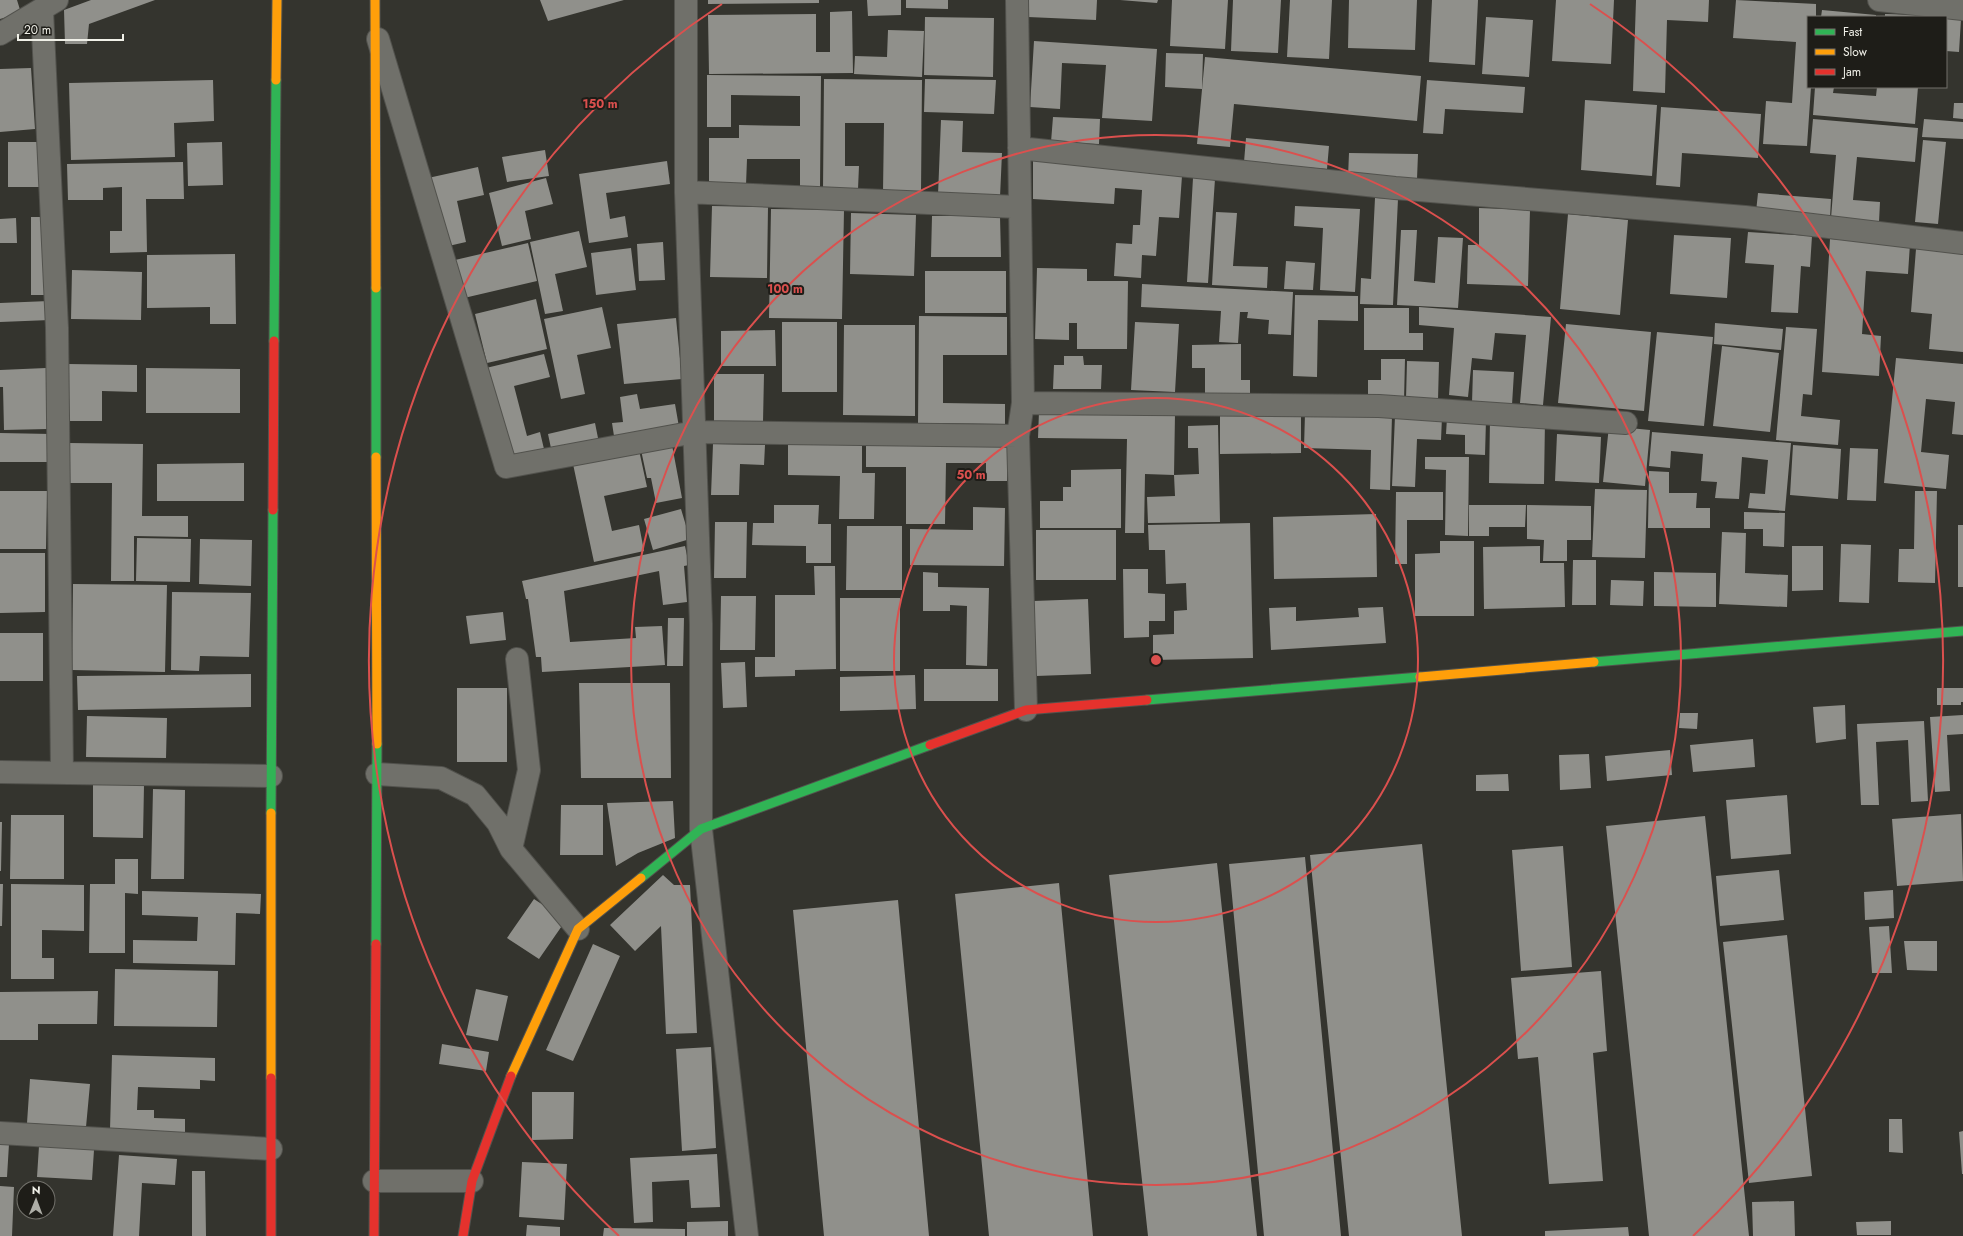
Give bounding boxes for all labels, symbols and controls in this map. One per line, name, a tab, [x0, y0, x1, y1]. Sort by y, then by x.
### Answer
scale bar	[18, 16, 123, 42]
legend	[1807, 16, 1947, 88]
text: 20 m	[24, 21, 51, 39]
text: Fast	[1843, 23, 1862, 41]
text: Slow	[1843, 43, 1868, 61]
text: Jam	[1841, 63, 1861, 81]
text: 150 m	[582, 95, 618, 113]
text: 100 m	[767, 280, 803, 298]
text: 50 m	[956, 466, 986, 484]
centre of rings	[1149, 653, 1163, 667]
north arrow	[16, 1180, 56, 1220]
text: N	[32, 1182, 41, 1198]

